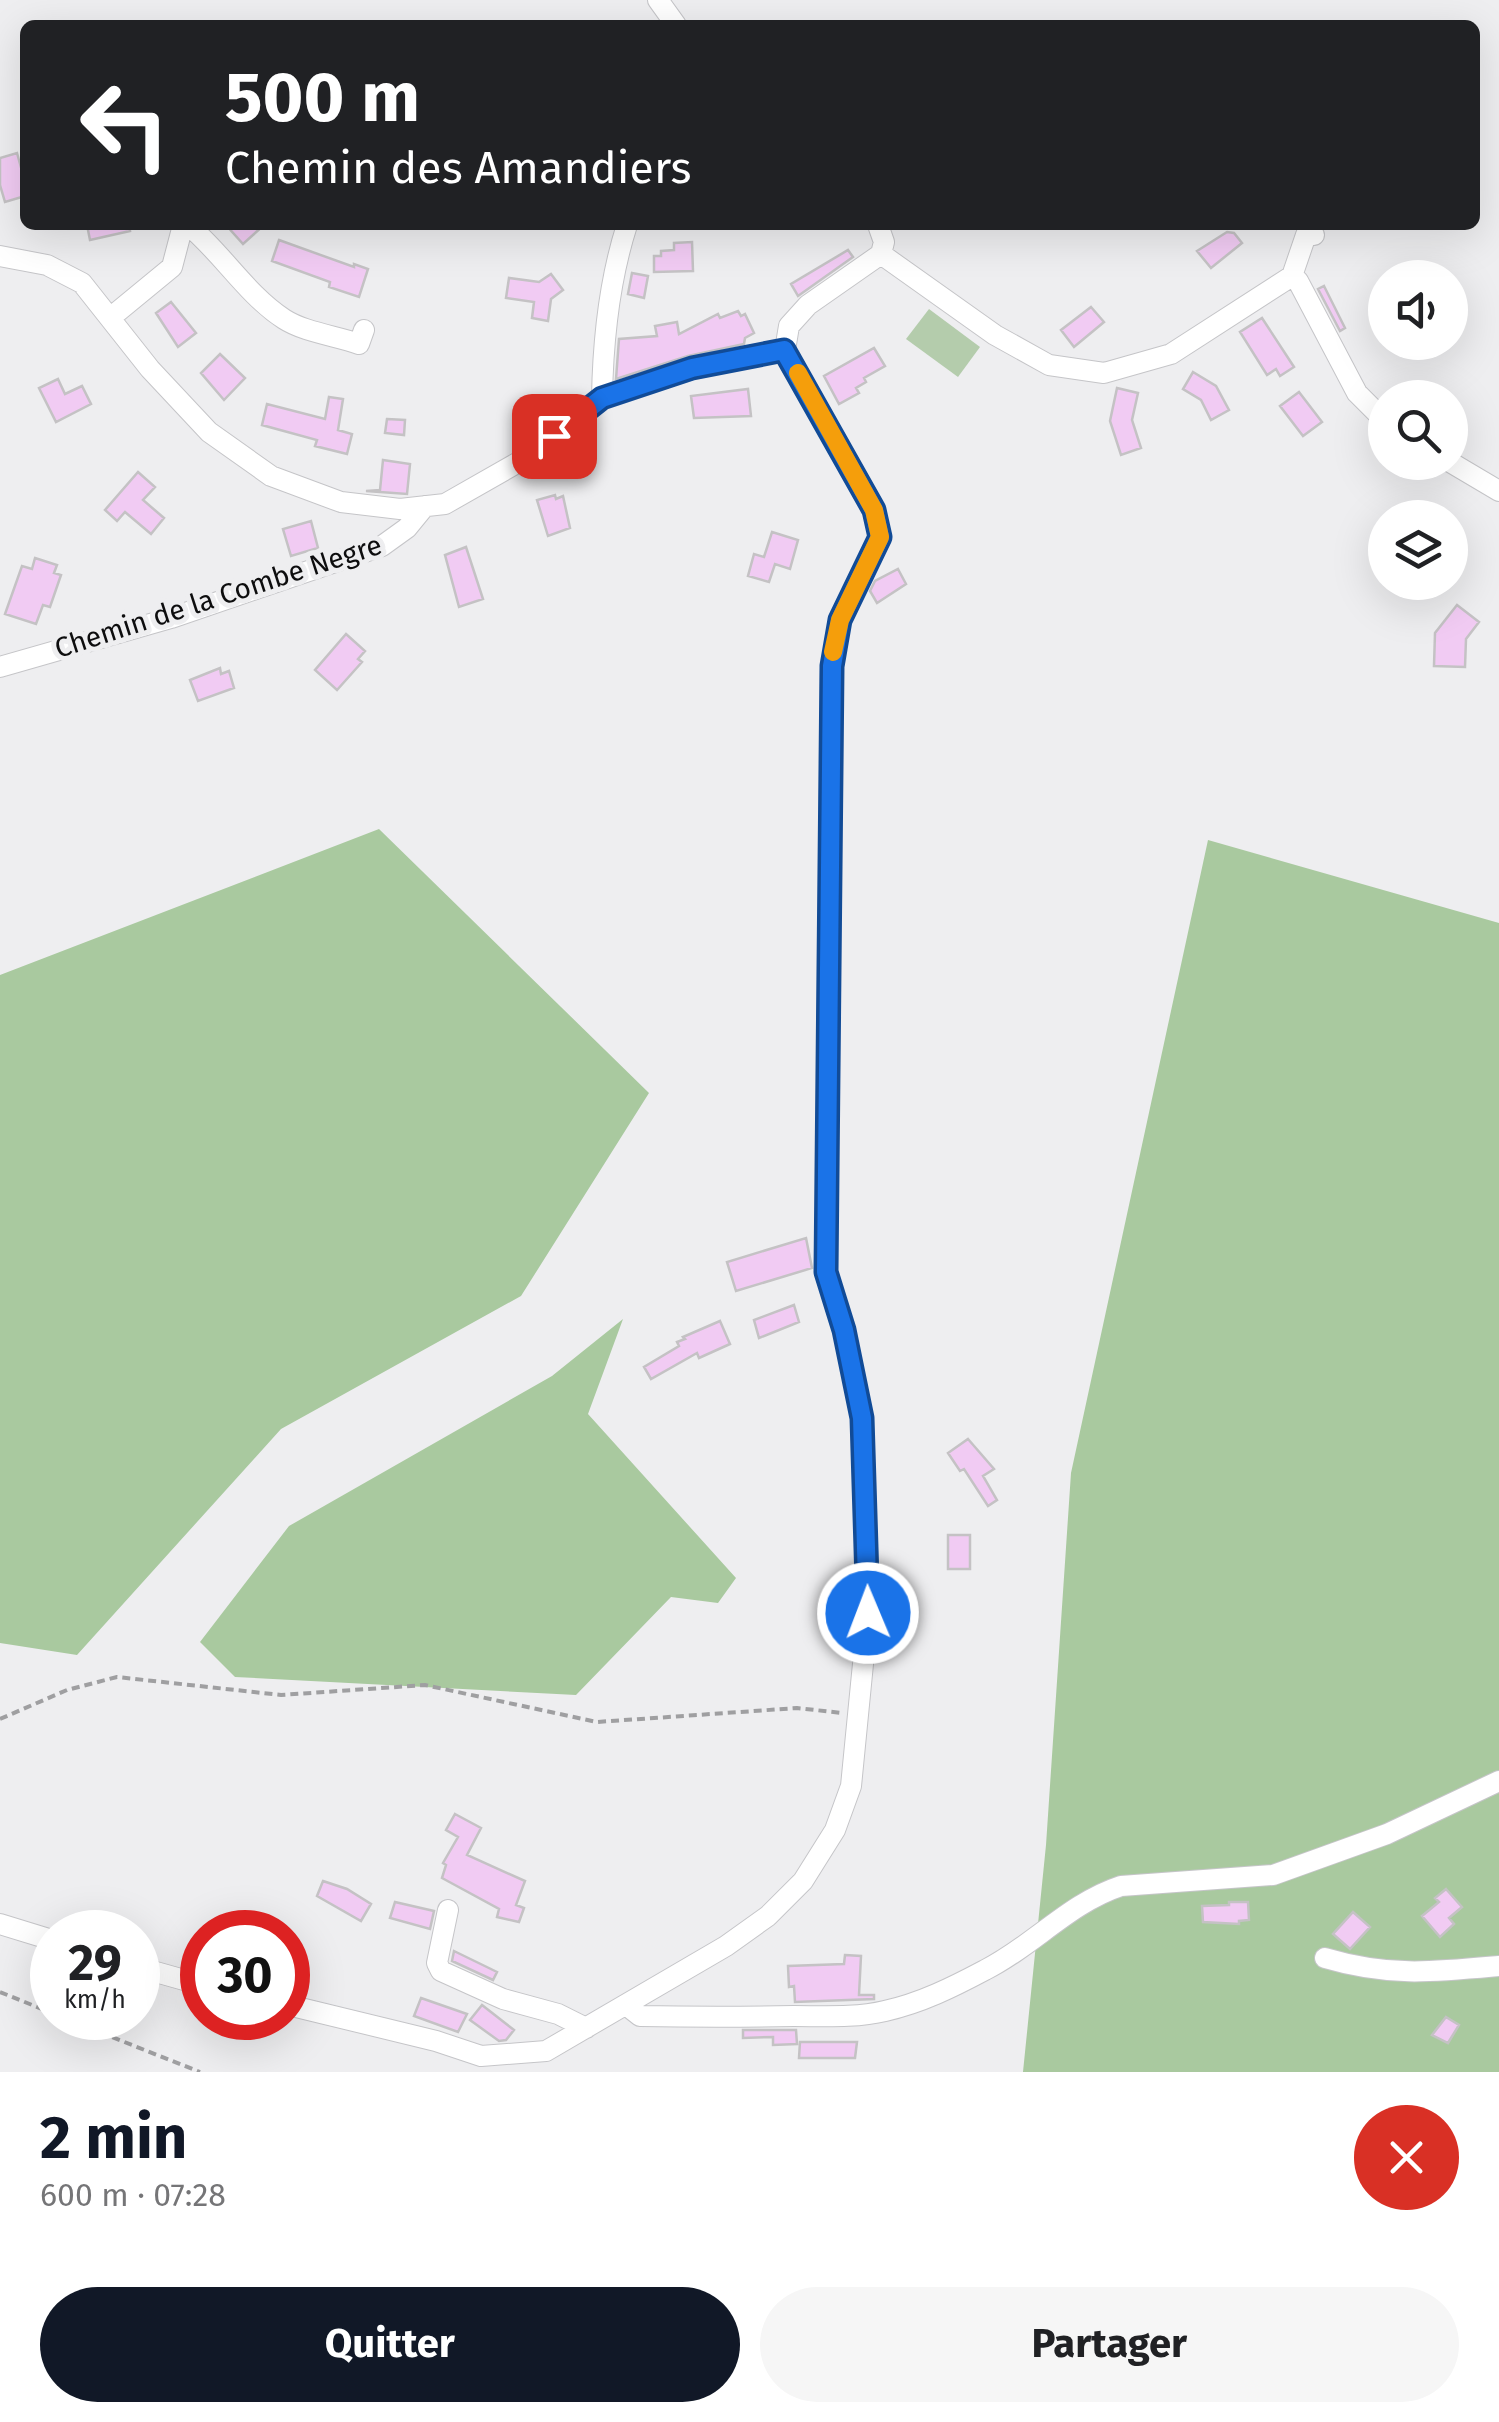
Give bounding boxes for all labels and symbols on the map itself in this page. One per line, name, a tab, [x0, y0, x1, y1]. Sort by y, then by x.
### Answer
pin	[512, 394, 597, 479]
street label: Chemin de la Combe Negre	[50, 528, 386, 665]
position arrow	[816, 1561, 920, 1665]
speed limit sign: 30	[180, 1910, 310, 2040]

